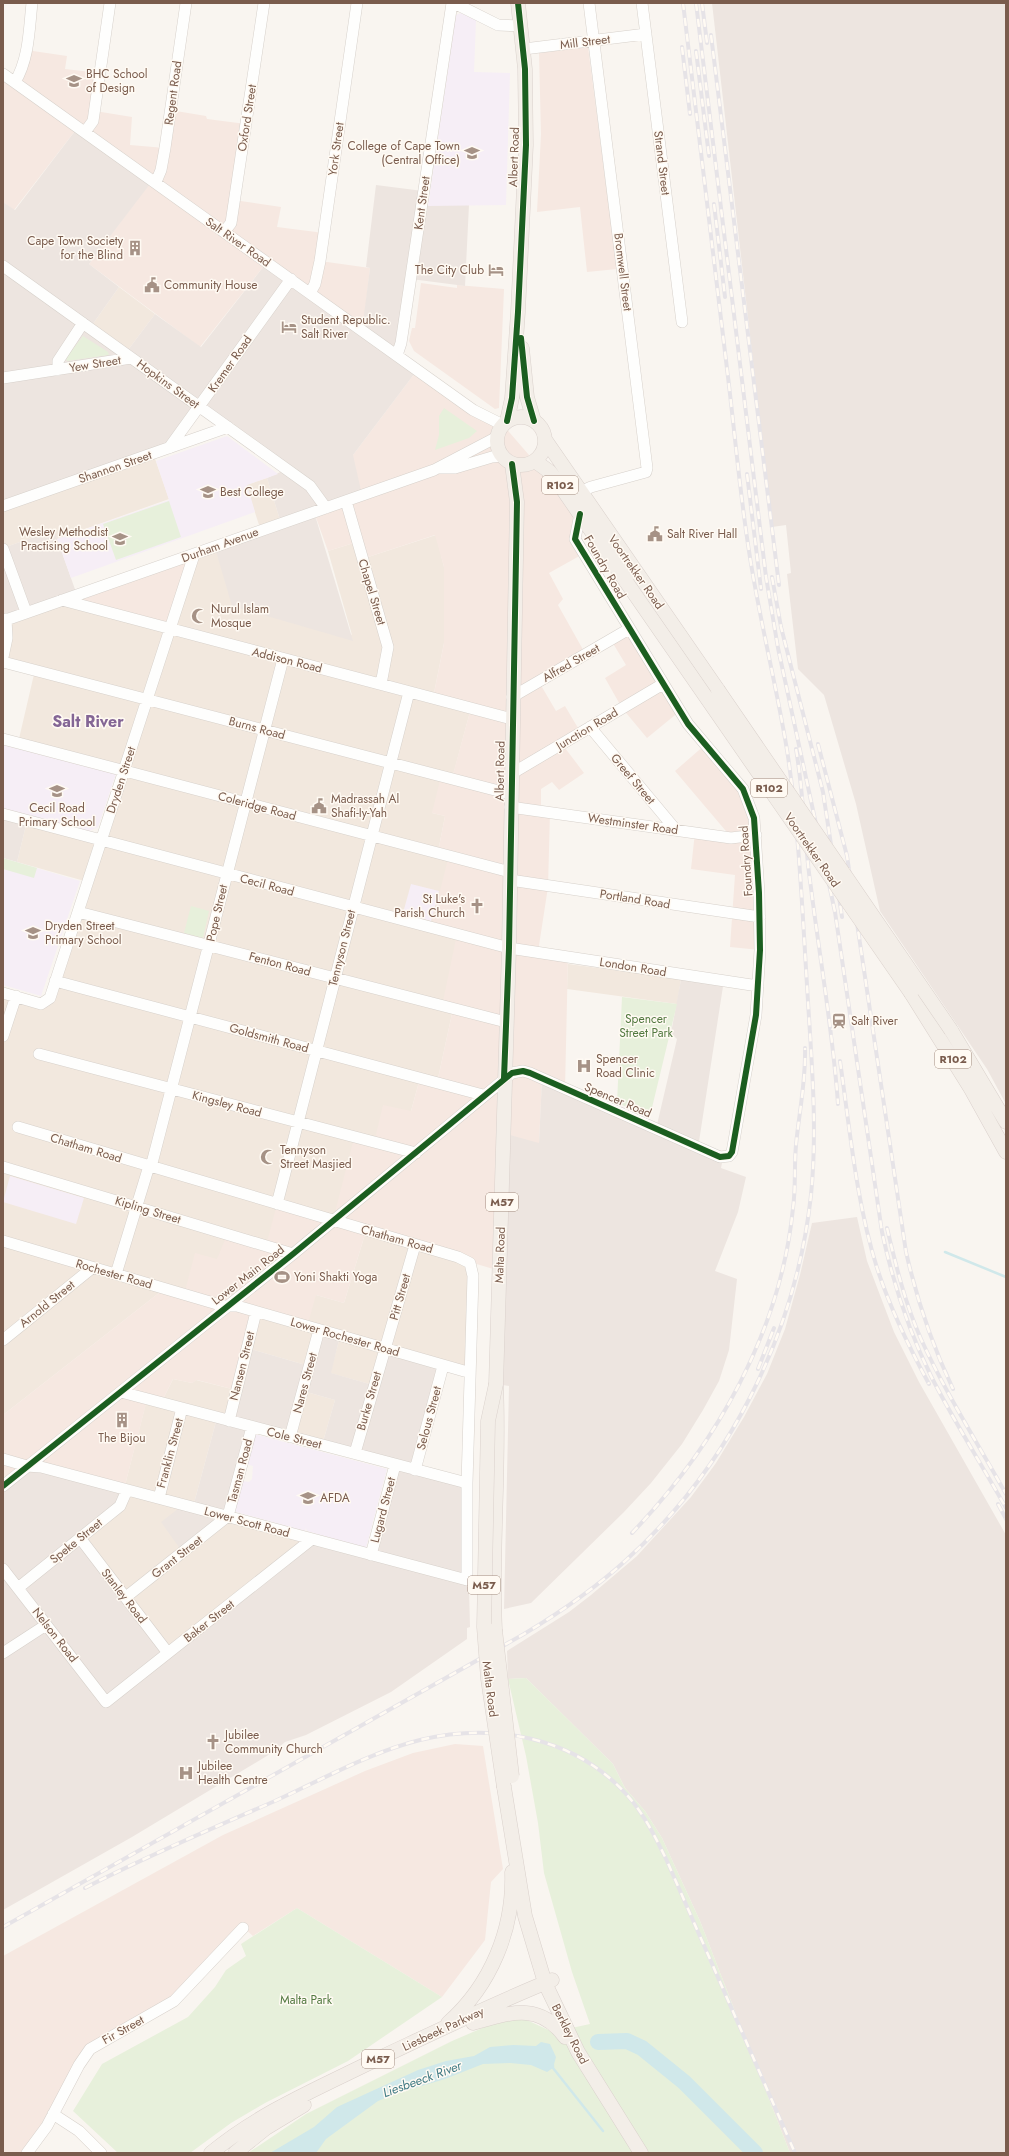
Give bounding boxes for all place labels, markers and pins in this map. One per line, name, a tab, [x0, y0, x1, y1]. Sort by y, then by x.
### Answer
place label: BHC School of Design	[86, 65, 148, 97]
school or university icon: BHC School of Design	[65, 72, 83, 90]
place label: College of Cape Town (Central Office)	[347, 137, 460, 169]
school or university icon: College of Cape Town (Central Office)	[463, 144, 481, 162]
place label: Cape Town Society for the Blind	[27, 232, 124, 264]
building icon: Cape Town Society for the Blind	[126, 239, 144, 257]
place label: The City Club	[415, 261, 484, 279]
hotel icon: The City Club	[487, 261, 505, 279]
public building icon: Community House	[143, 276, 161, 294]
place label: Community House	[164, 276, 257, 294]
place label: Student Republic. Salt River	[301, 311, 391, 343]
hotel icon: Student Republic. Salt River	[280, 318, 298, 336]
school or university icon: Best College	[199, 483, 217, 501]
place label: Best College	[220, 483, 284, 501]
place label: Wesley Methodist Practising School	[19, 523, 108, 555]
public building icon: Salt River Hall	[646, 525, 664, 543]
place label: Salt River Hall	[667, 525, 737, 543]
school or university icon: Wesley Methodist Practising School	[111, 530, 129, 548]
place label: Nurul Islam Mosque	[211, 600, 269, 632]
mosque icon: Nurul Islam Mosque	[190, 607, 208, 625]
school or university icon: Cecil Road Primary School	[48, 782, 66, 800]
place label: Madrassah Al Shafi-Iy-Yah	[331, 790, 399, 822]
public building icon: Madrassah Al Shafi-Iy-Yah	[310, 797, 328, 815]
place label: Cecil Road Primary School	[19, 799, 95, 831]
place label: St Luke's Parish Church	[394, 890, 465, 922]
church icon: St Luke's Parish Church	[468, 897, 486, 915]
place label: Dryden Street Primary School	[45, 917, 122, 949]
school or university icon: Dryden Street Primary School	[24, 924, 42, 942]
station icon: Salt River	[830, 1012, 848, 1030]
place label: Salt River	[851, 1012, 899, 1030]
place label: Spencer Road Clinic	[596, 1050, 655, 1082]
hospital icon: Spencer Road Clinic	[575, 1057, 593, 1075]
place label: Tennyson Street Masjied	[280, 1141, 352, 1173]
mosque icon: Tennyson Street Masjied	[259, 1148, 277, 1166]
sports icon: Yoni Shakti Yoga	[273, 1268, 291, 1286]
place label: Yoni Shakti Yoga	[294, 1268, 378, 1286]
building icon: The Bijou	[113, 1411, 131, 1429]
place label: The Bijou	[98, 1429, 146, 1447]
school or university icon: AFDA	[299, 1489, 317, 1507]
place label: AFDA	[320, 1489, 350, 1507]
place label: Jubilee Community Church	[223, 1726, 323, 1758]
church icon: Jubilee Community Church	[204, 1733, 222, 1751]
place label: Jubilee Health Centre	[196, 1757, 268, 1789]
hospital icon: Jubilee Health Centre	[177, 1764, 195, 1782]

